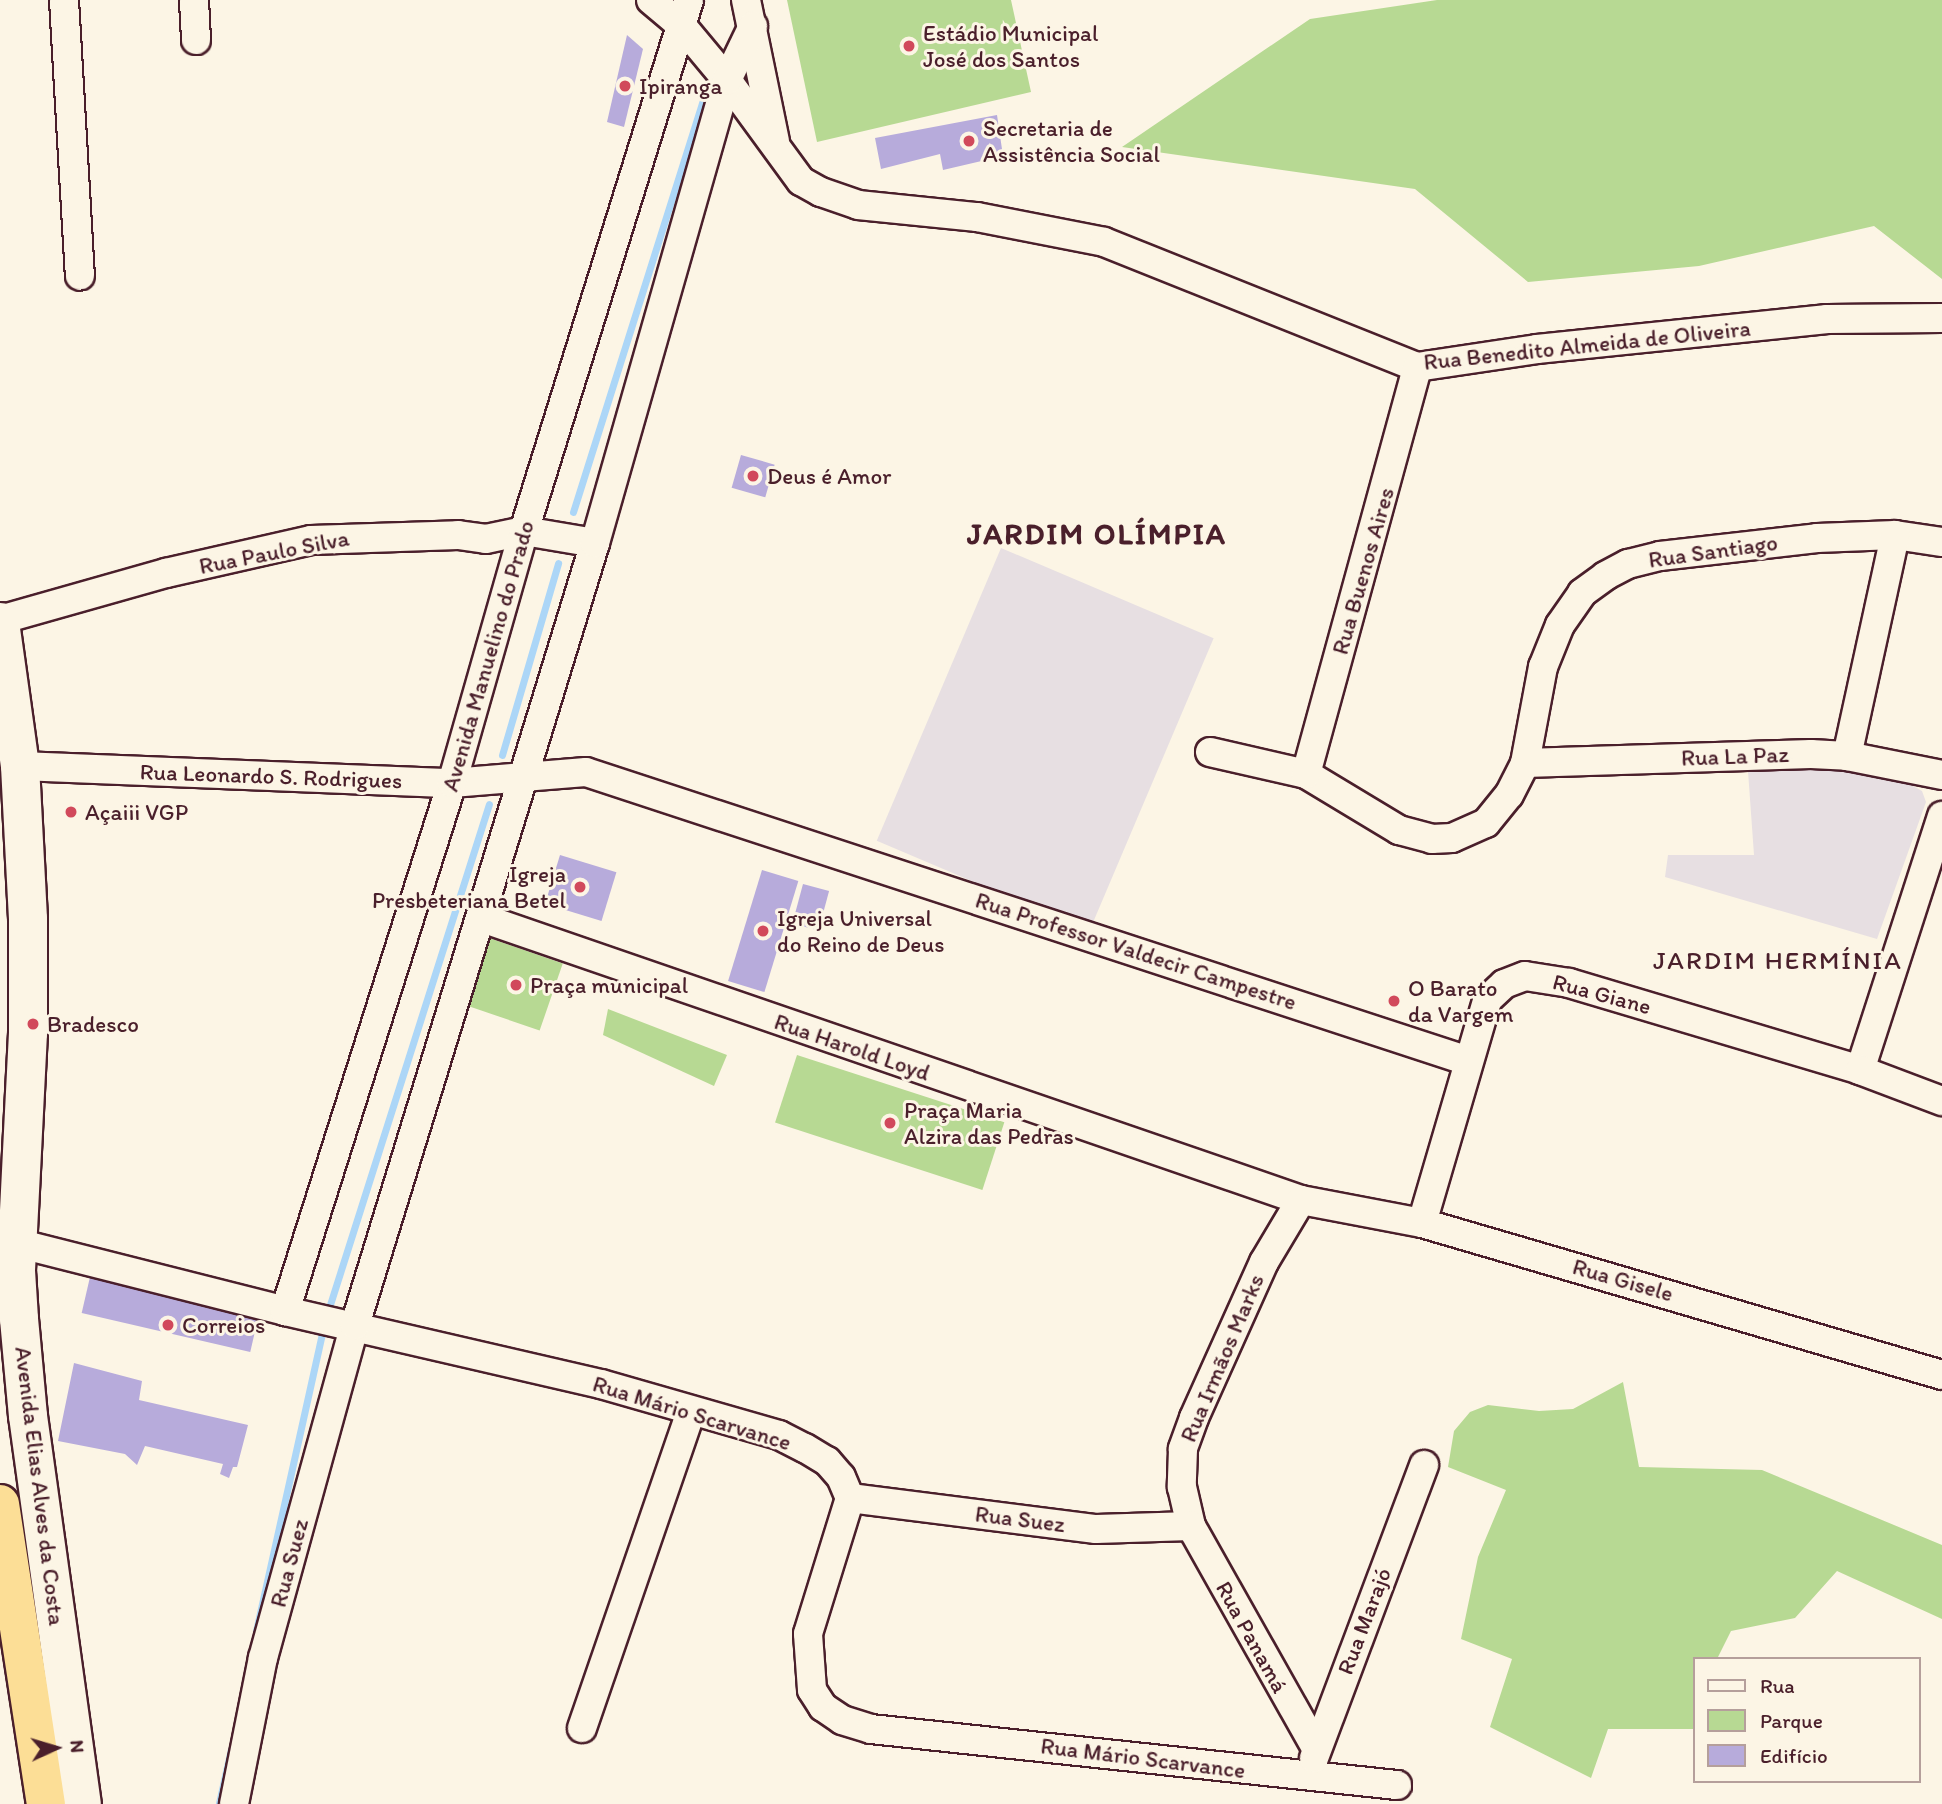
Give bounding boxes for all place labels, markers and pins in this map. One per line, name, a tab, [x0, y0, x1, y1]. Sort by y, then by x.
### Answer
place label: Estádio Municipal José dos Santos	[923, 19, 1098, 73]
marker: Estádio Municipal José dos Santos	[901, 38, 917, 54]
place label: Ipiranga	[639, 72, 722, 100]
marker: Ipiranga	[617, 78, 633, 94]
place label: Secretaria de Assistência Social	[983, 114, 1160, 168]
marker: Secretaria de Assistência Social	[961, 133, 977, 149]
place label: Deus é Amor	[767, 462, 892, 490]
marker: Deus é Amor	[745, 468, 761, 484]
place label: Açaiii VGP	[85, 798, 188, 826]
marker: Açaiii VGP	[63, 804, 79, 820]
place label: Igreja Presbeteriana Betel	[372, 860, 566, 914]
marker: Igreja Presbeteriana Betel	[572, 879, 588, 895]
place label: Igreja Universal do Reino de Deus	[777, 904, 945, 958]
marker: Igreja Universal do Reino de Deus	[755, 923, 771, 939]
place label: Praça municipal	[530, 971, 689, 999]
place label: O Barato da Vargem	[1408, 974, 1514, 1028]
marker: Praça municipal	[508, 977, 524, 993]
marker: O Barato da Vargem	[1386, 993, 1402, 1009]
place label: Bradesco	[47, 1010, 139, 1038]
marker: Bradesco	[25, 1016, 41, 1032]
place label: Praça Maria Alzira das Pedras	[904, 1096, 1074, 1150]
marker: Praça Maria Alzira das Pedras	[882, 1115, 898, 1131]
place label: Correios	[182, 1311, 265, 1339]
marker: Correios	[160, 1317, 176, 1333]

